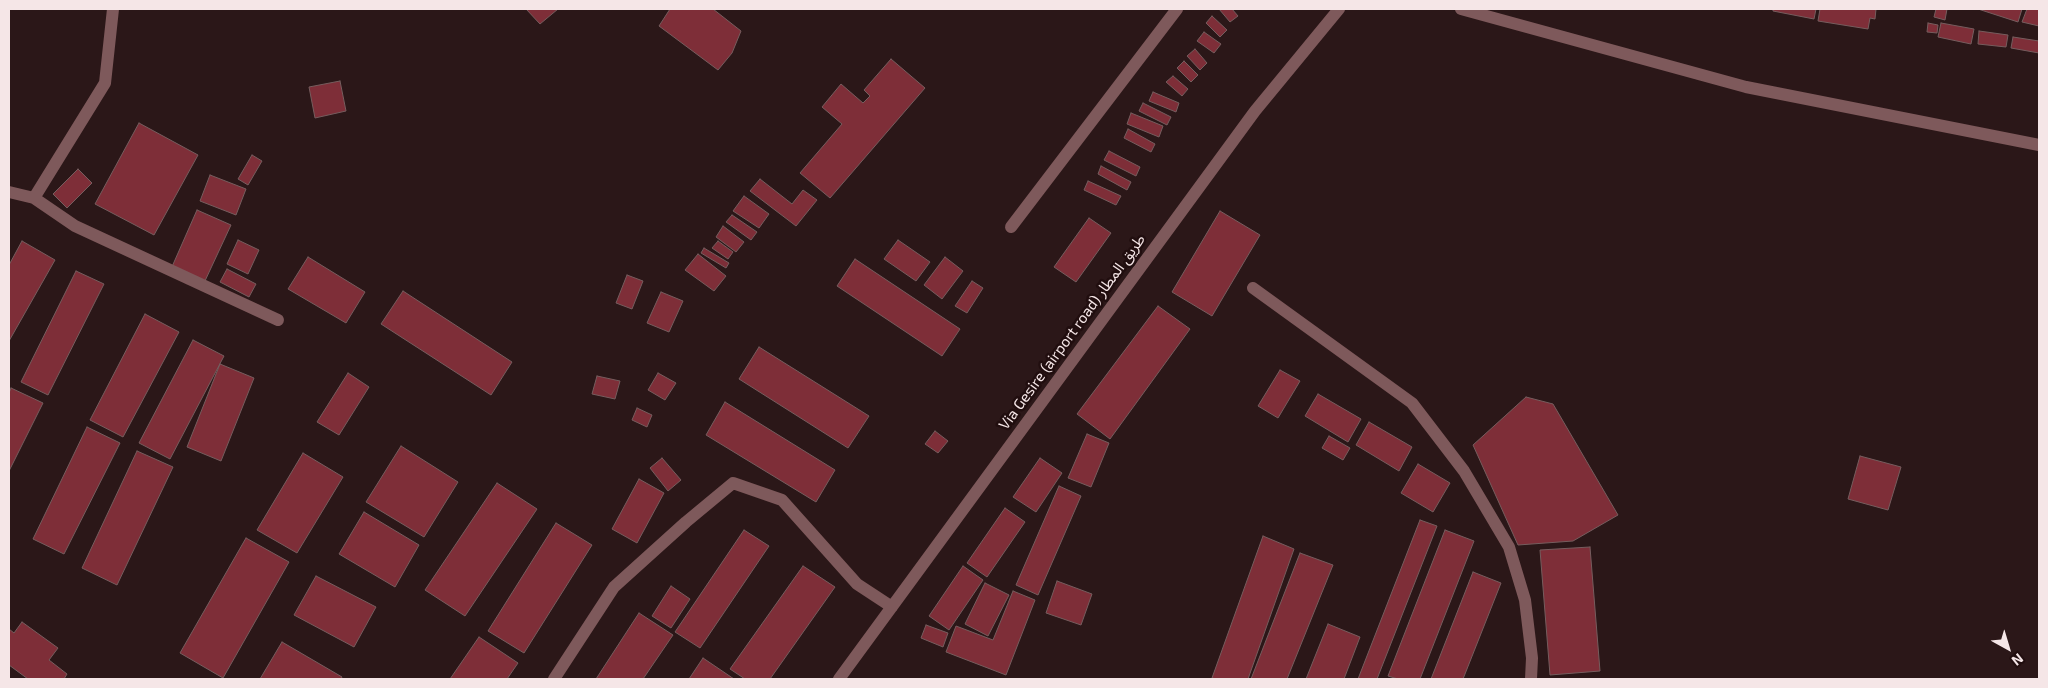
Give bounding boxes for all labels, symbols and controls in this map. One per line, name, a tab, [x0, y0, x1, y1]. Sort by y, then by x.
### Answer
street label: Via Gesire (airport road) طريق المطار	[995, 231, 1149, 433]
north arrow	[1983, 623, 2033, 673]
text: N	[2008, 650, 2027, 670]

